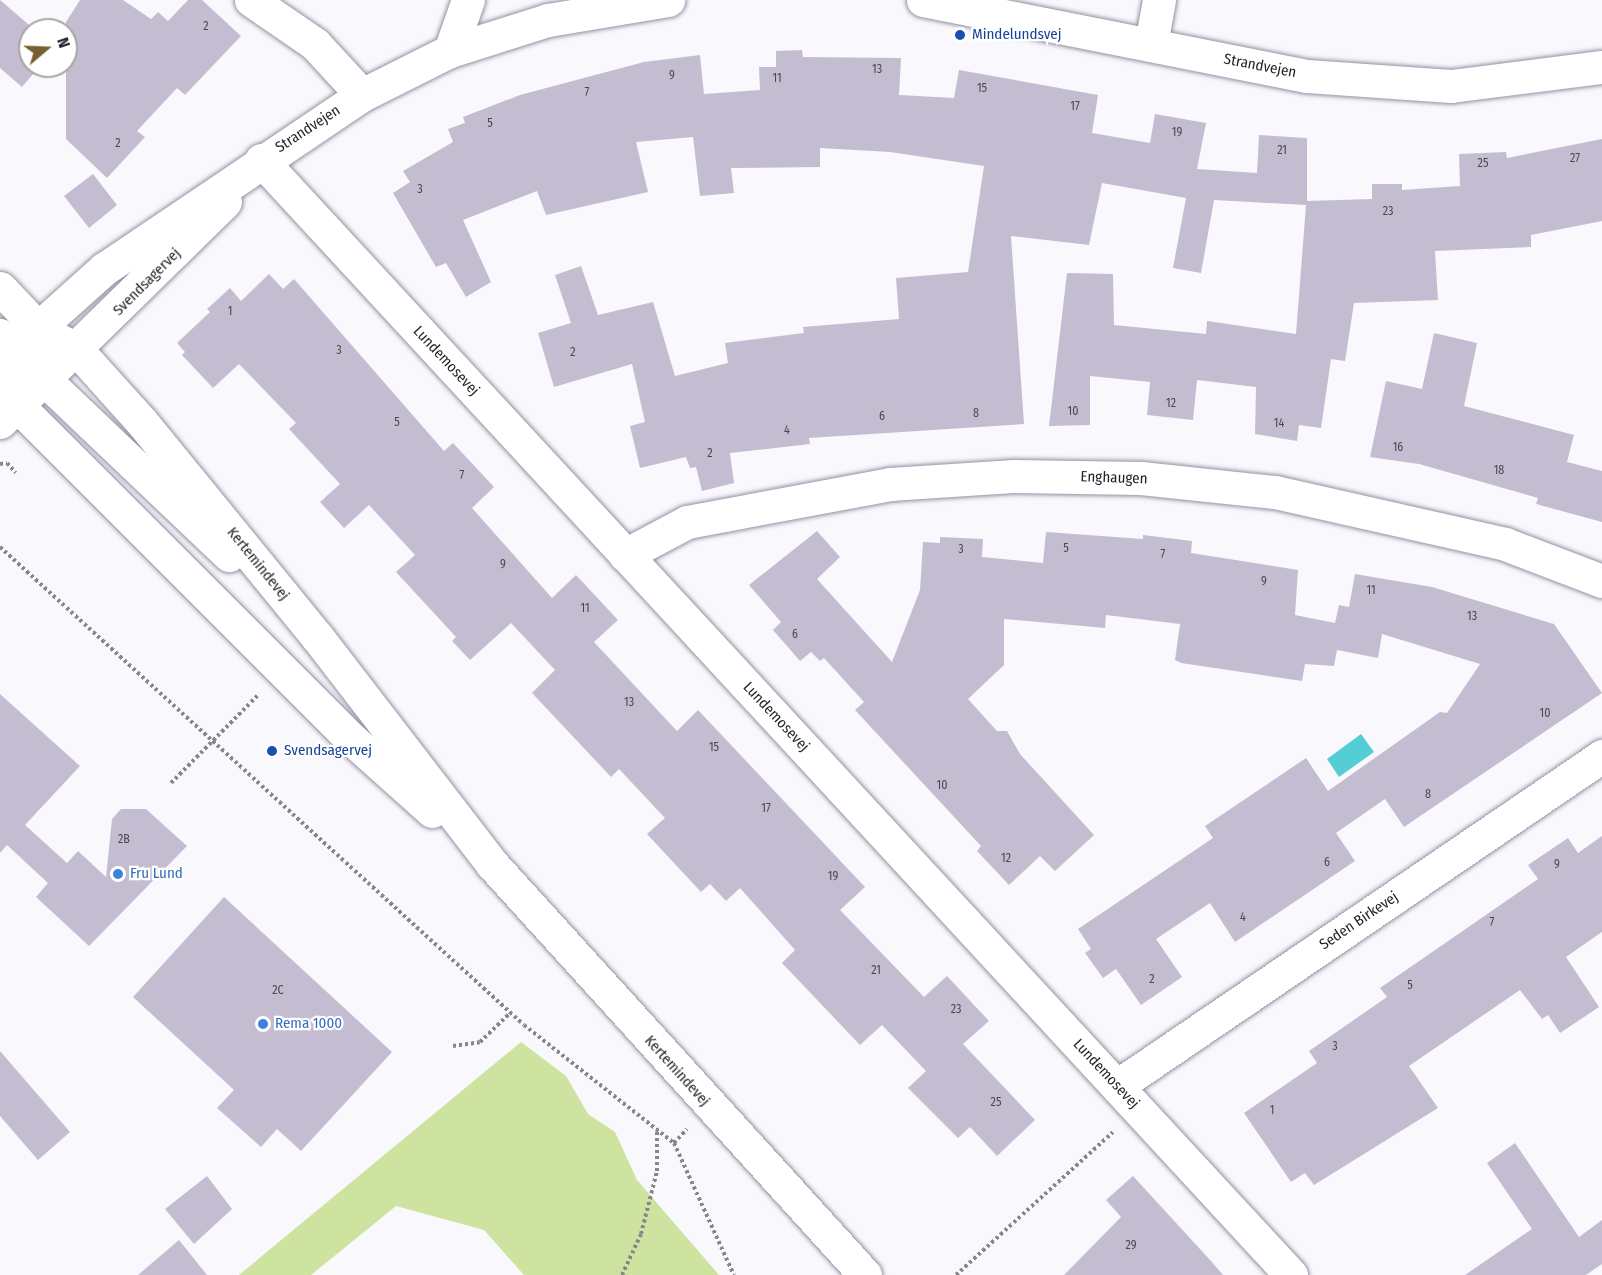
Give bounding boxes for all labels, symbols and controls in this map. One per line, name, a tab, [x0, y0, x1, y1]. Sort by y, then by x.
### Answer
north arrow	[18, 18, 78, 78]
house number: 2	[203, 20, 209, 34]
place label: Mindelundsvej	[972, 26, 1062, 44]
marker: Mindelundsvej	[953, 28, 967, 42]
text: N	[53, 35, 74, 50]
street label: Strandvejen	[1222, 50, 1298, 82]
house number: 13	[872, 63, 882, 77]
house number: 9	[669, 69, 675, 83]
house number: 11	[772, 72, 782, 86]
house number: 15	[977, 82, 987, 96]
house number: 7	[585, 86, 589, 100]
house number: 17	[1070, 100, 1080, 114]
street label: Strandvejen	[272, 101, 344, 157]
house number: 5	[487, 117, 493, 131]
house number: 19	[1172, 126, 1182, 140]
house number: 2	[115, 137, 121, 151]
house number: 21	[1277, 144, 1287, 158]
house number: 27	[1570, 152, 1580, 166]
house number: 25	[1478, 157, 1488, 171]
house number: 3	[417, 183, 423, 197]
house number: 23	[1383, 205, 1393, 219]
street label: Svendsagervej	[110, 245, 184, 319]
house number: 1	[228, 305, 232, 319]
street label: Lundemosevej	[409, 322, 483, 400]
house number: 3	[336, 344, 342, 358]
house number: 2	[570, 346, 576, 360]
house number: 12	[1166, 397, 1176, 411]
house number: 10	[1068, 405, 1078, 419]
house number: 8	[973, 407, 979, 421]
house number: 6	[879, 410, 885, 424]
house number: 5	[394, 416, 400, 430]
house number: 14	[1274, 417, 1284, 431]
house number: 4	[784, 424, 790, 438]
house number: 16	[1393, 441, 1403, 455]
house number: 2	[707, 447, 713, 461]
house number: 18	[1494, 464, 1504, 478]
street label: Enghaugen	[1080, 468, 1148, 488]
house number: 7	[460, 469, 464, 483]
street label: Kertemindevej	[223, 524, 293, 604]
house number: 5	[1063, 542, 1069, 556]
house number: 3	[958, 543, 964, 557]
house number: 7	[1161, 548, 1165, 562]
house number: 9	[500, 558, 506, 572]
house number: 9	[1261, 575, 1267, 589]
house number: 11	[1366, 584, 1376, 598]
house number: 11	[580, 602, 590, 616]
house number: 13	[1467, 610, 1477, 624]
house number: 6	[792, 628, 798, 642]
street label: Lundemosevej	[739, 678, 813, 756]
house number: 13	[624, 696, 634, 710]
house number: 10	[1540, 707, 1550, 721]
house number: 15	[709, 741, 719, 755]
place label: Svendsagervej	[284, 742, 372, 760]
marker: Svendsagervej	[265, 744, 279, 758]
house number: 10	[937, 779, 947, 793]
house number: 8	[1425, 788, 1431, 802]
house number: 17	[761, 802, 771, 816]
house number: 2B	[118, 833, 130, 847]
house number: 12	[1001, 852, 1011, 866]
house number: 6	[1324, 856, 1330, 870]
house number: 9	[1554, 858, 1560, 872]
place label: Fru Lund	[130, 865, 183, 883]
marker: Fru Lund	[111, 867, 125, 881]
house number: 19	[828, 870, 838, 884]
street label: Seden Birkevej	[1316, 888, 1402, 954]
house number: 4	[1240, 911, 1246, 925]
house number: 7	[1490, 916, 1494, 930]
house number: 21	[871, 964, 881, 978]
house number: 2	[1149, 973, 1155, 987]
house number: 5	[1407, 979, 1413, 993]
house number: 2C	[272, 984, 284, 998]
house number: 23	[951, 1003, 961, 1017]
place label: Rema 1000	[275, 1015, 342, 1033]
marker: Rema 1000	[256, 1017, 270, 1031]
street label: Kertemindevej	[641, 1032, 713, 1110]
street label: Lundemosevej	[1069, 1035, 1143, 1113]
house number: 3	[1332, 1040, 1338, 1054]
house number: 25	[991, 1096, 1001, 1110]
house number: 1	[1270, 1104, 1274, 1118]
house number: 29	[1125, 1239, 1137, 1253]

